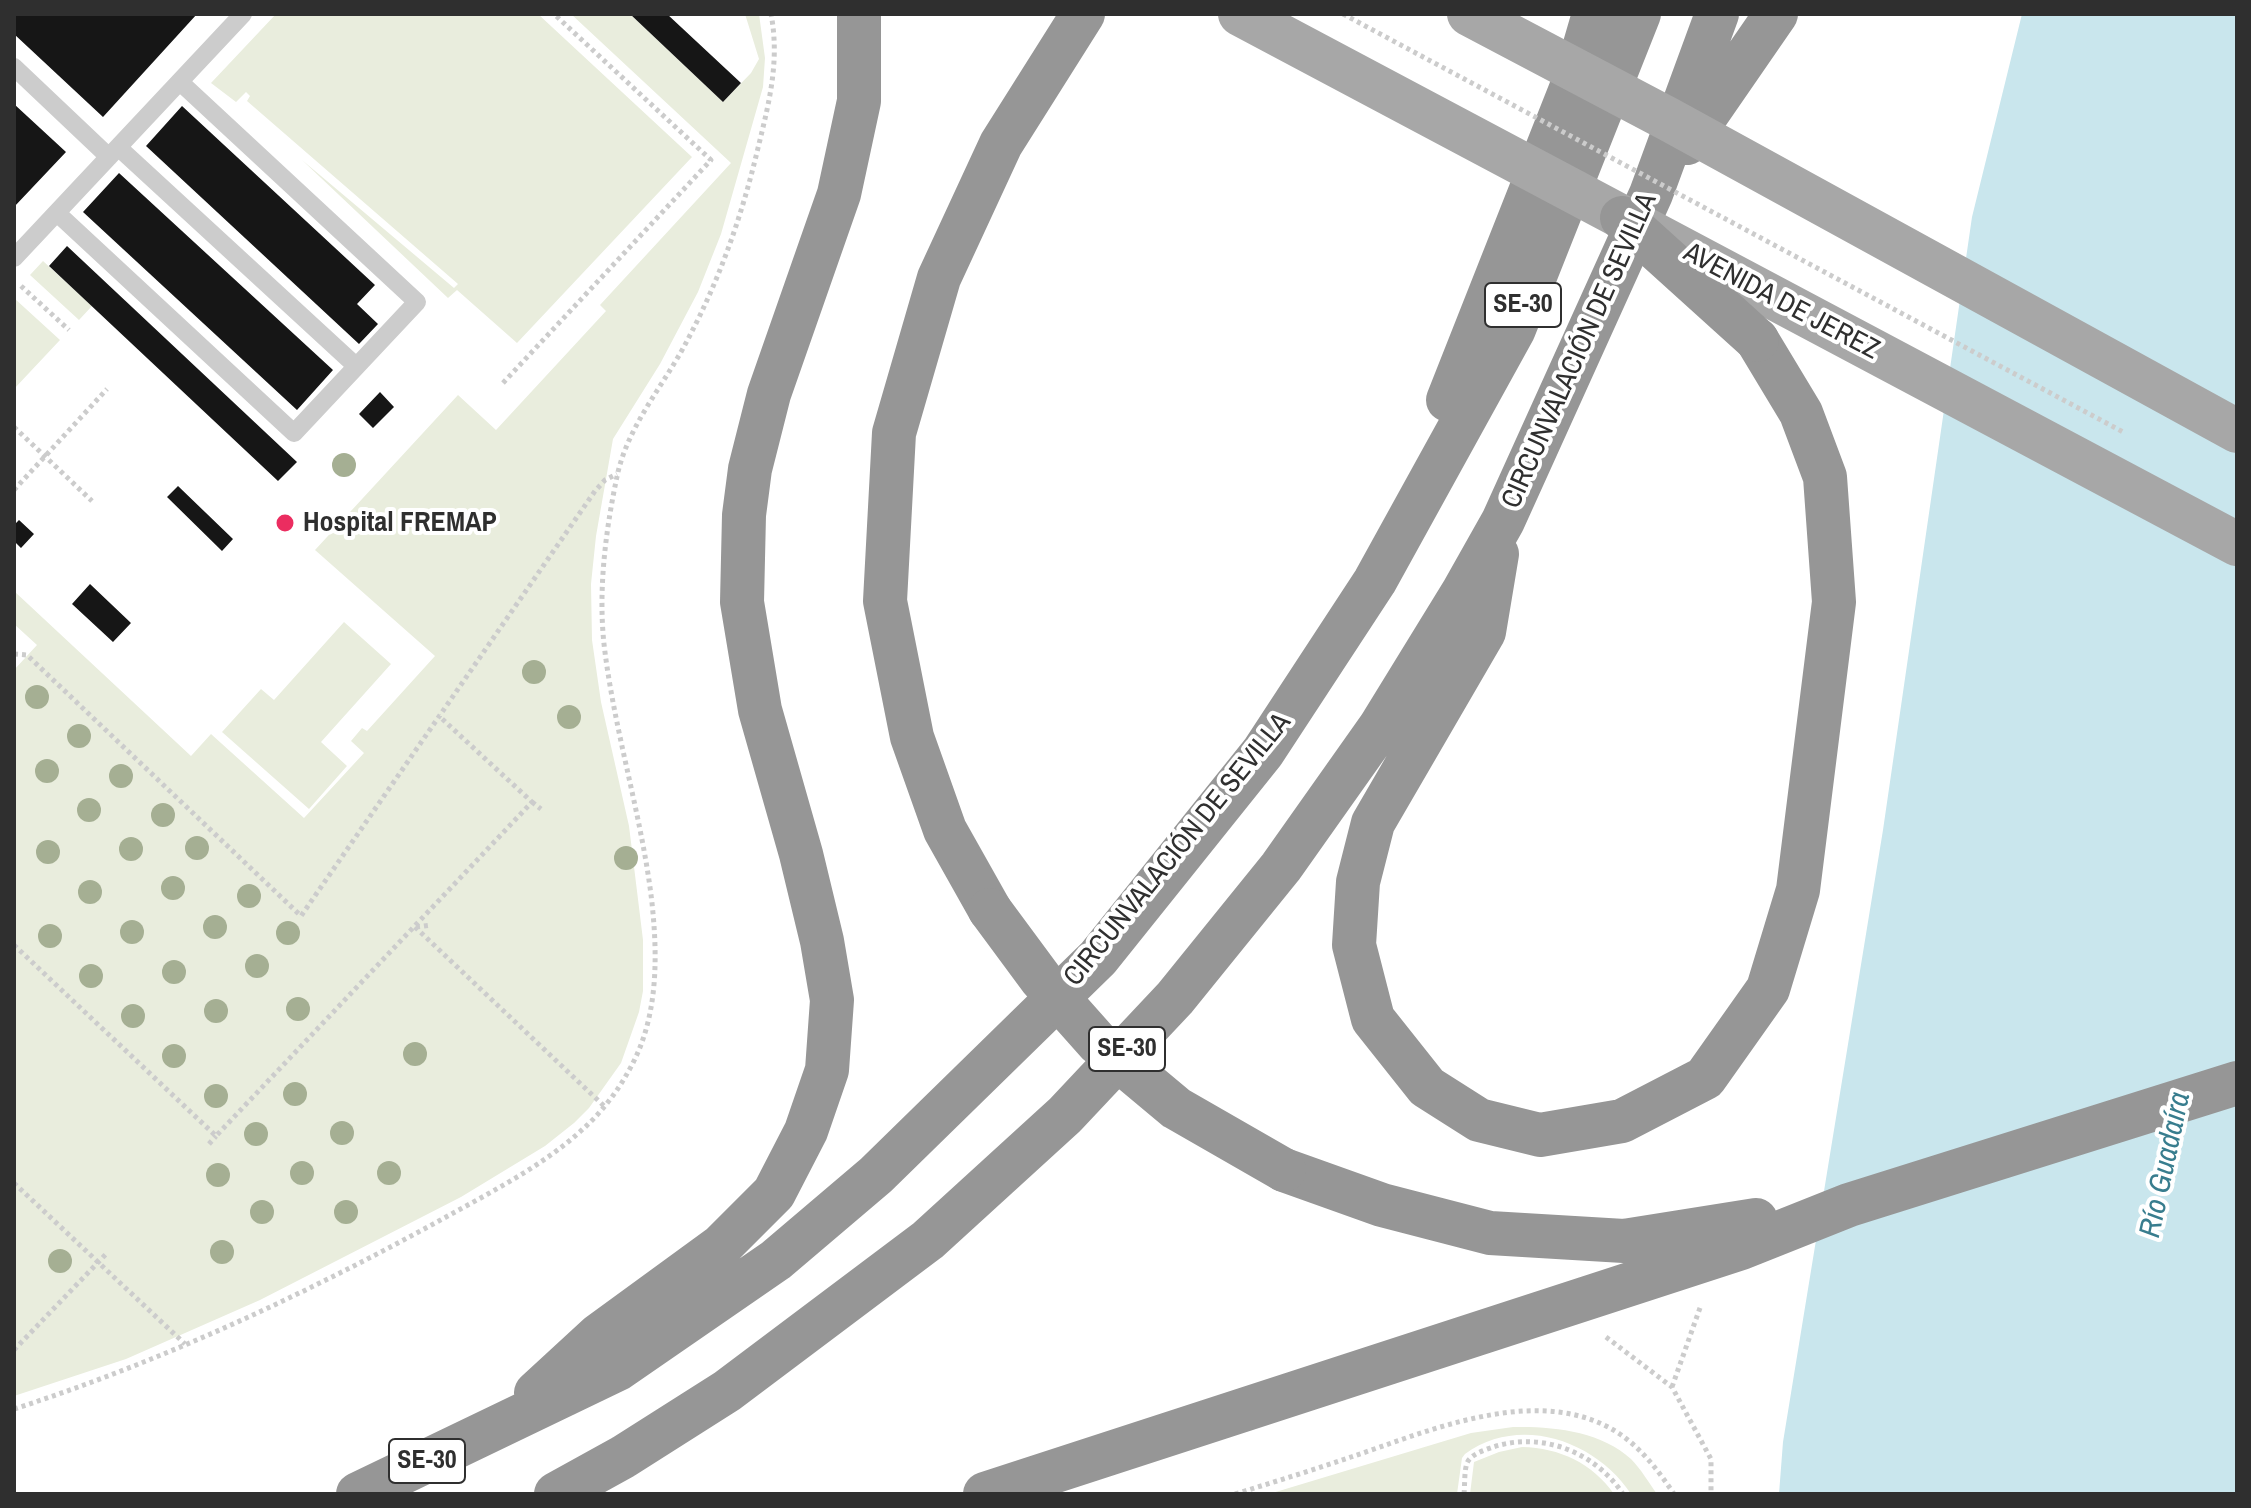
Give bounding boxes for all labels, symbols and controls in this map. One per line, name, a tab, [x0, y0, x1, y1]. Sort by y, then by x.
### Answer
street label: CIRCUNVALACIÓN DE SEVILLA	[1495, 188, 1665, 514]
street label: AVENIDA DE JEREZ	[1678, 236, 1884, 368]
road number: SE-30	[1485, 283, 1561, 327]
place label: Hospital FREMAP	[303, 506, 497, 540]
marker: Hospital FREMAP	[274, 512, 296, 534]
street label: CIRCUNVALACIÓN DE SEVILLA	[1057, 707, 1299, 993]
road number: SE-30	[1089, 1027, 1165, 1071]
water label: Río Guadaíra	[2133, 1089, 2199, 1241]
road number: SE-30	[389, 1439, 465, 1483]

